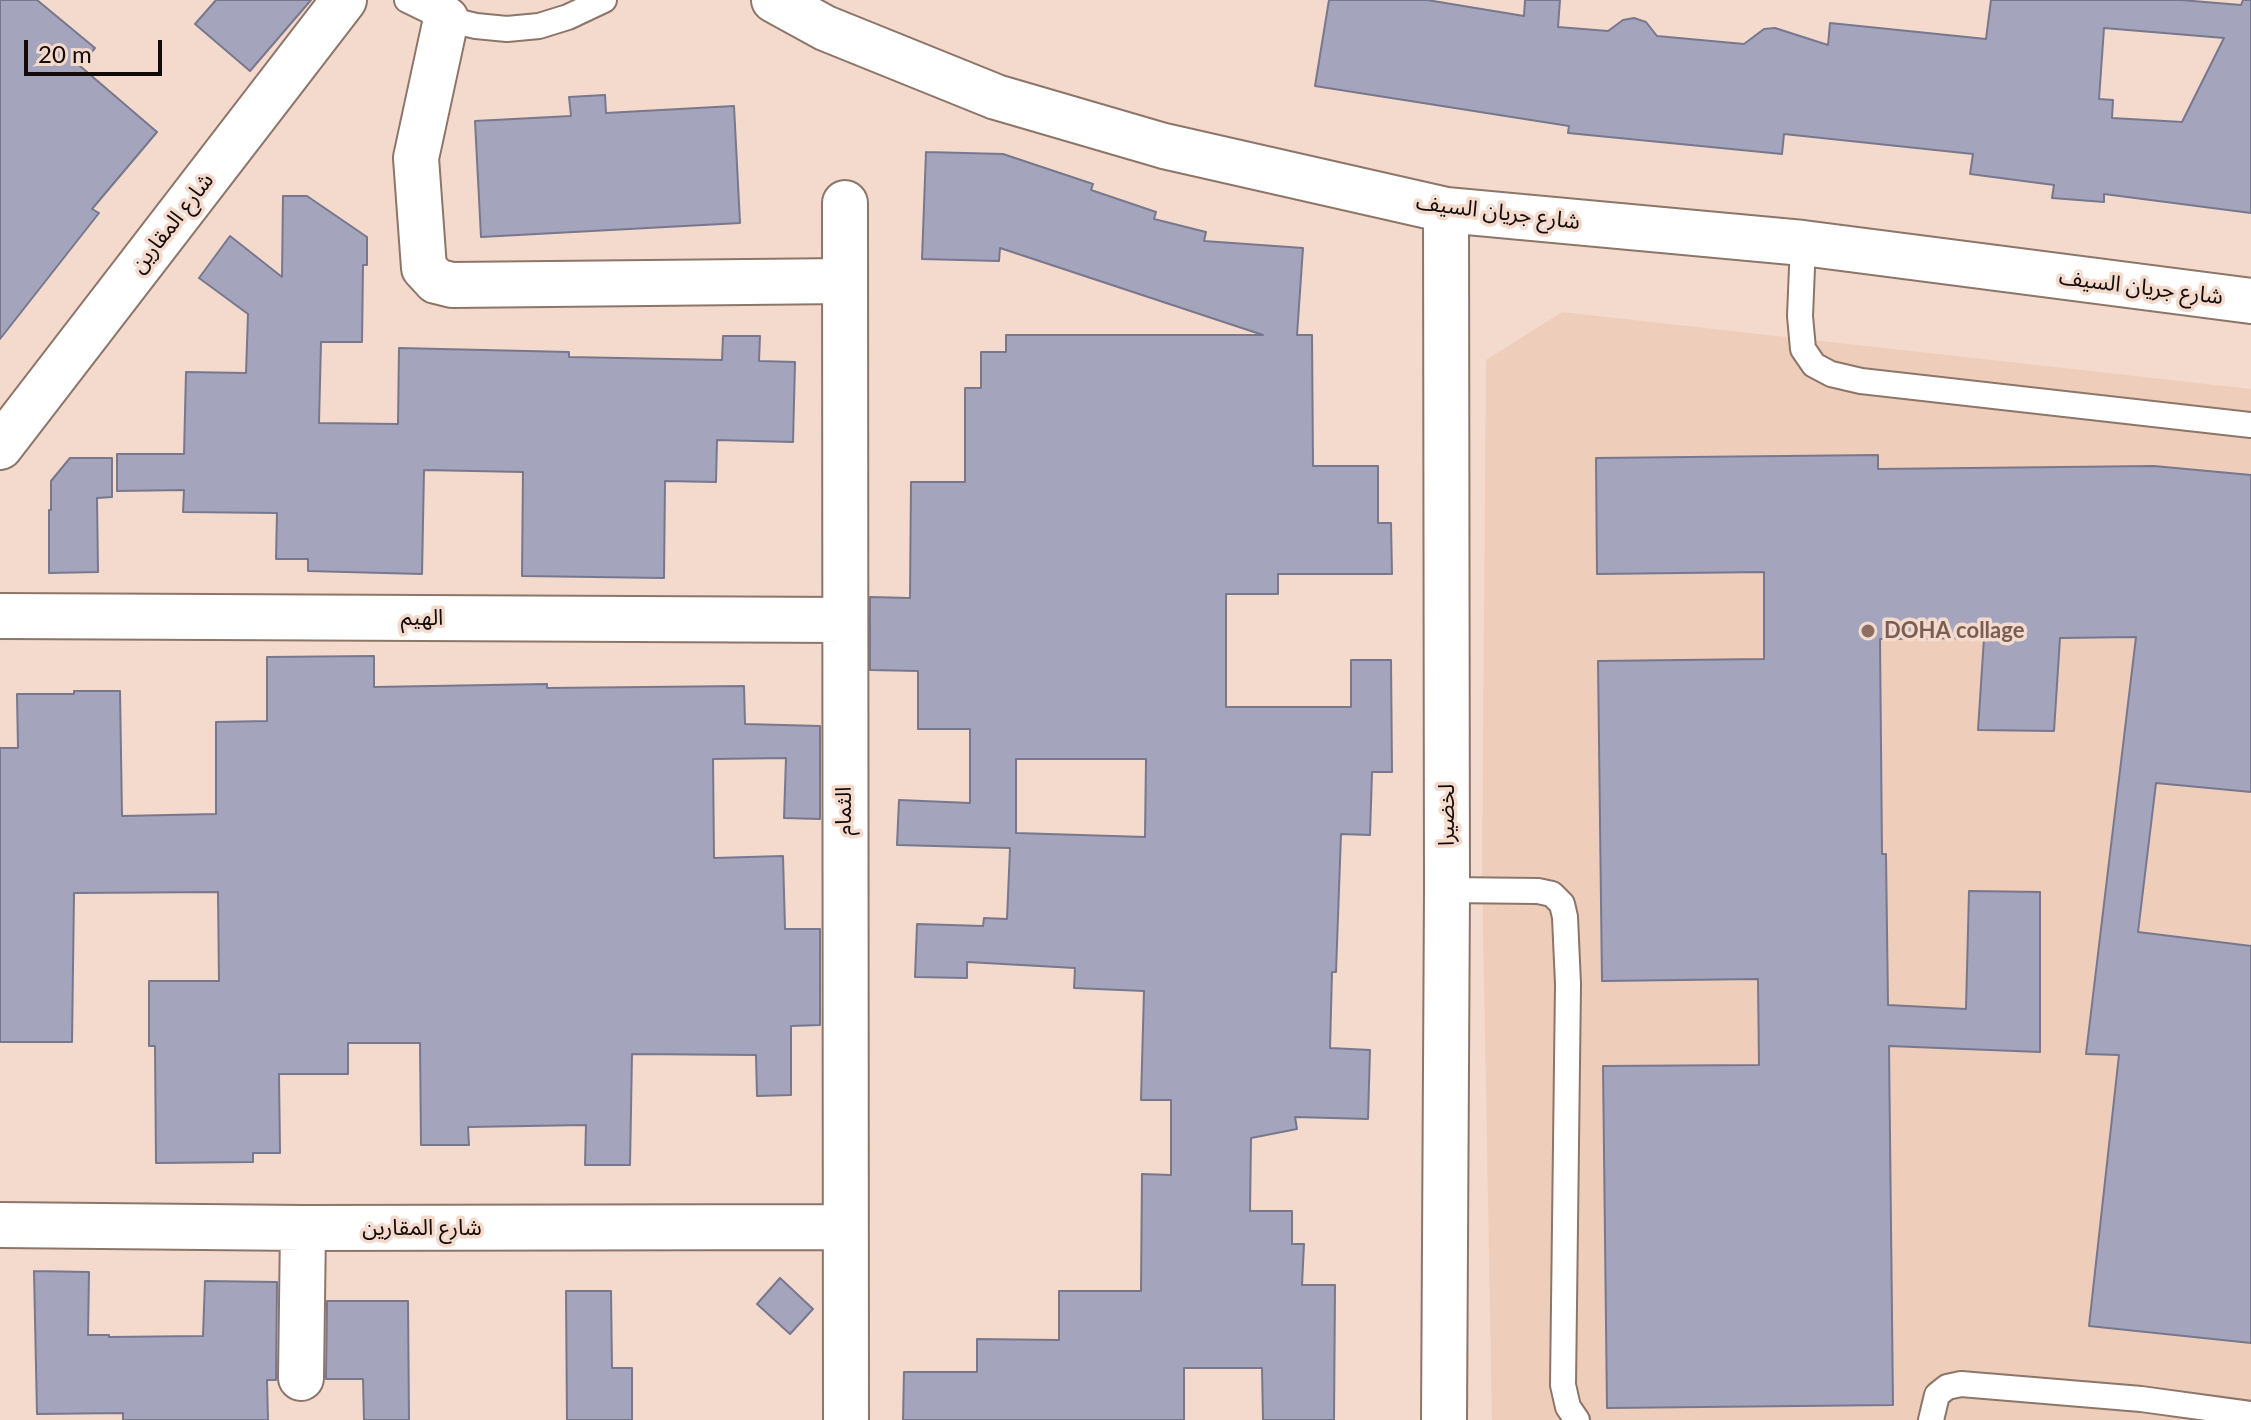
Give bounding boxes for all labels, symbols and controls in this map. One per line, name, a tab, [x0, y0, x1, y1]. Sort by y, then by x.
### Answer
scale bar	[28, 24, 166, 74]
text: 20 m	[38, 39, 92, 68]
street label: شارع المقارين	[125, 168, 219, 278]
street label: شارع جريان السيف	[1414, 189, 1582, 235]
street label: شارع جريان السيف	[2057, 264, 2225, 310]
street label: الهيم	[401, 605, 443, 631]
place label: DOHA collage	[1884, 618, 2024, 644]
marker: DOHA collage	[1859, 622, 1877, 640]
street label: لخضيرا	[1434, 784, 1460, 846]
street label: الثمام	[831, 787, 857, 835]
street label: شارع المقارين	[362, 1215, 482, 1241]

